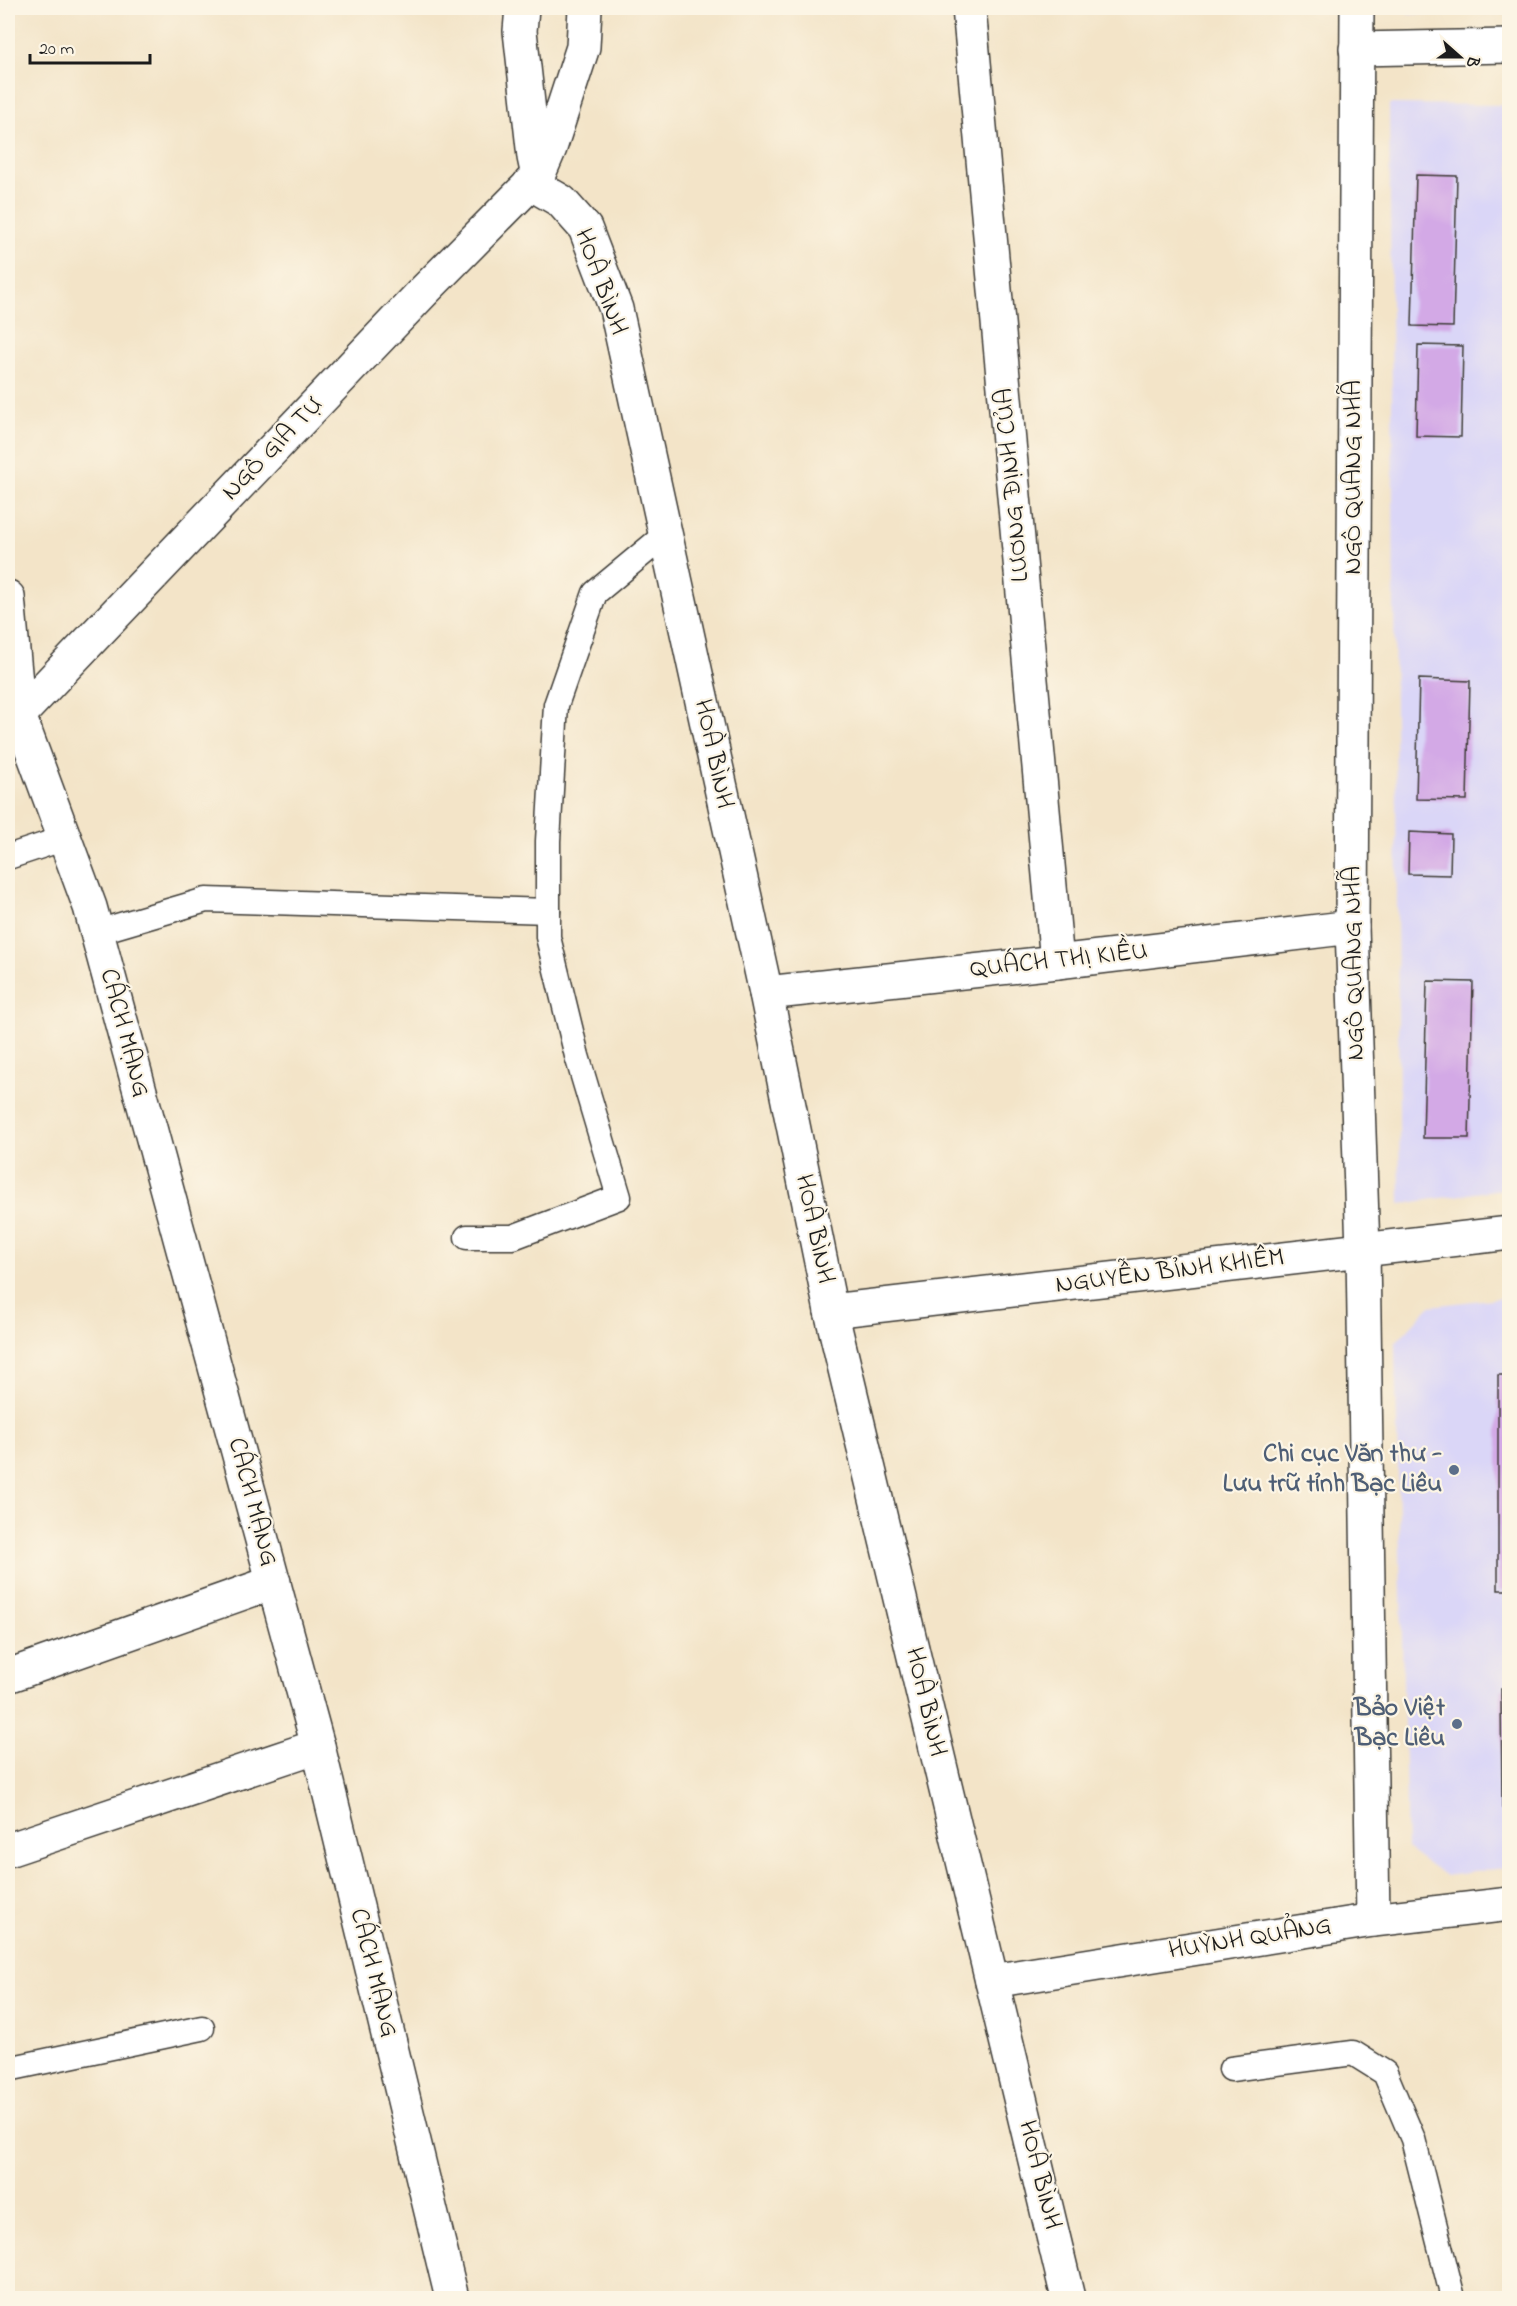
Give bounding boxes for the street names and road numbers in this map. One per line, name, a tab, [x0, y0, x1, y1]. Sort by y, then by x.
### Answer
street label: HOÀ BÌNH	[563, 223, 637, 341]
street label: NGÔ QUANG NHÃ	[1335, 381, 1373, 575]
street label: LƯƠNG ĐỊNH CỦA	[986, 386, 1040, 584]
street label: NGÔ GIA TỰ	[213, 388, 333, 510]
street label: HOÀ BÌNH	[683, 696, 743, 812]
street label: NGÔ QUANG NHÃ	[1334, 867, 1376, 1061]
street label: QUÁCH THỊ KIỀU	[968, 931, 1150, 989]
street label: CÁCH MẠNG	[89, 964, 159, 1102]
street label: HOÀ BÌNH	[784, 1171, 844, 1287]
street label: NGUYỄN BỈNH KHIÊM	[1053, 1238, 1287, 1305]
street label: CÁCH MẠNG	[217, 1433, 287, 1571]
street label: HOÀ BÌNH	[894, 1644, 956, 1760]
street label: CÁCH MẠNG	[339, 1904, 407, 2042]
street label: HUỲNH QUẢNG	[1166, 1906, 1334, 1971]
street label: HOÀ BÌNH	[1007, 2117, 1071, 2233]

